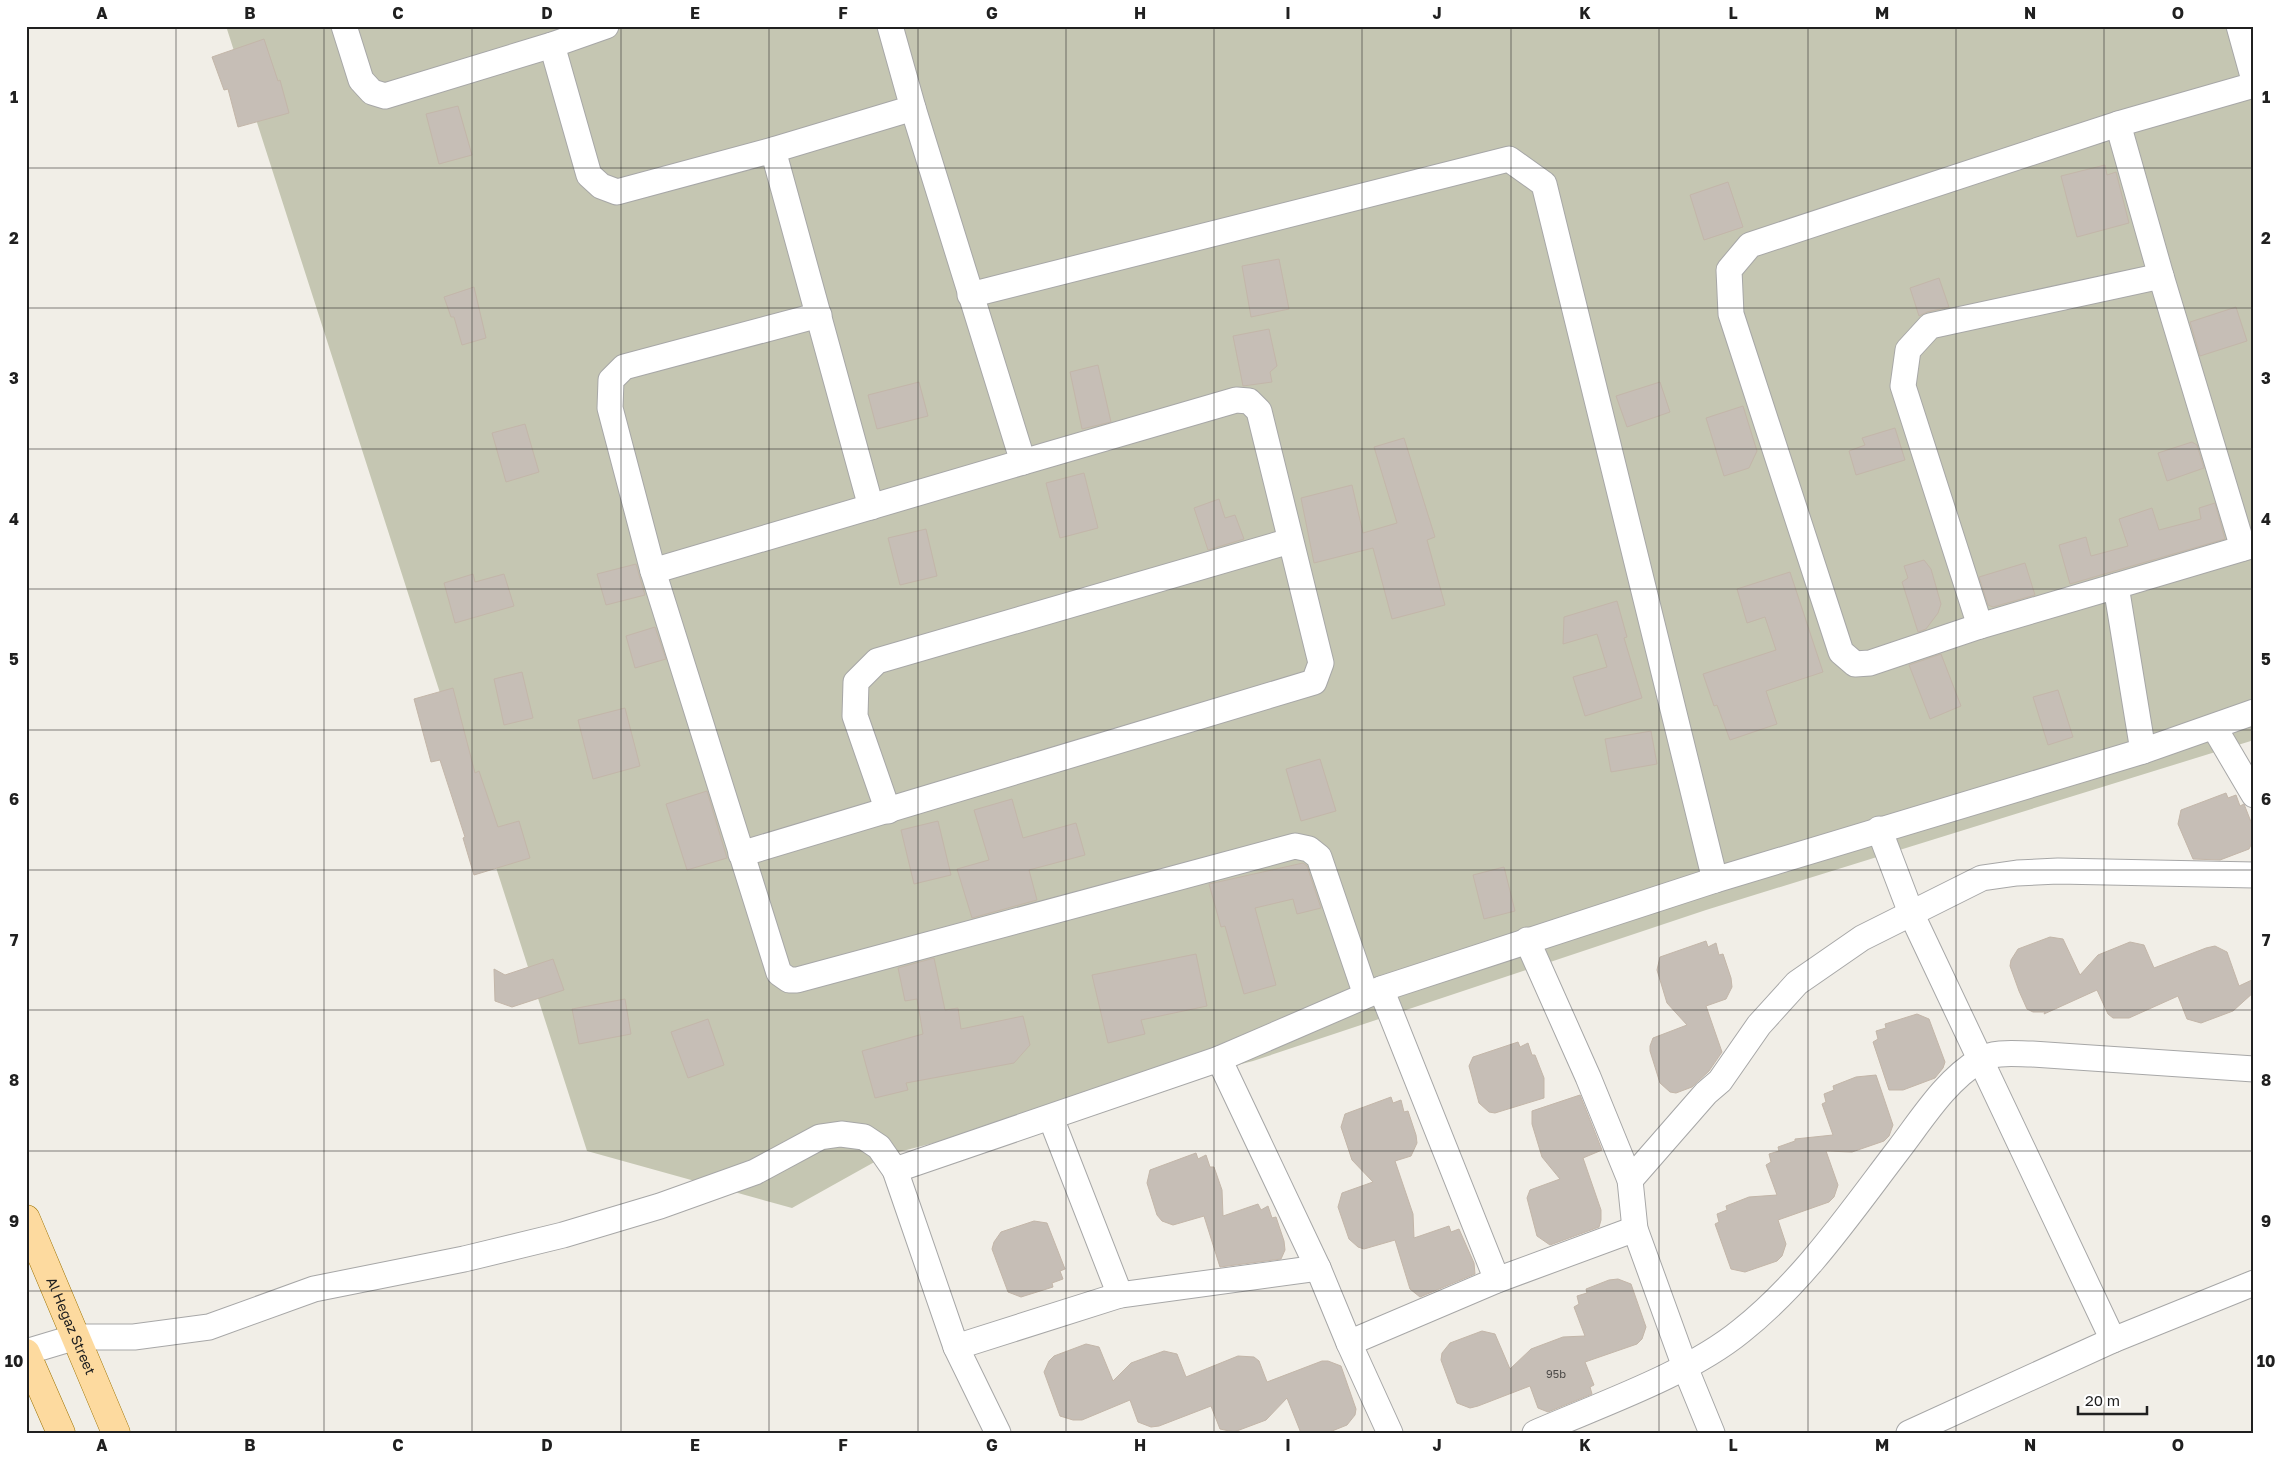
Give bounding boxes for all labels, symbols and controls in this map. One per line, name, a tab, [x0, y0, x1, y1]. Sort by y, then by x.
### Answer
text: A	[96, 3, 108, 23]
text: B	[244, 3, 256, 23]
text: C	[392, 3, 404, 23]
text: D	[541, 3, 553, 23]
text: E	[690, 3, 700, 23]
text: F	[838, 3, 848, 23]
text: G	[986, 3, 998, 23]
text: H	[1134, 3, 1146, 23]
text: I	[1285, 3, 1291, 23]
text: J	[1432, 3, 1442, 23]
text: K	[1579, 3, 1591, 23]
text: L	[1728, 3, 1738, 23]
text: M	[1875, 3, 1889, 23]
text: N	[2024, 3, 2036, 23]
text: O	[2172, 3, 2184, 23]
text: 1	[10, 87, 18, 107]
text: 1	[2262, 87, 2270, 107]
text: 2	[9, 228, 19, 248]
text: 2	[2261, 228, 2271, 248]
text: 3	[9, 368, 19, 388]
text: 3	[2261, 368, 2271, 388]
text: 4	[9, 509, 19, 529]
text: 4	[2261, 509, 2271, 529]
text: 5	[9, 649, 19, 669]
text: 5	[2261, 649, 2271, 669]
text: 6	[9, 789, 19, 809]
text: 6	[2261, 789, 2271, 809]
text: 7	[10, 930, 19, 950]
text: 7	[2262, 930, 2271, 950]
text: 8	[9, 1070, 19, 1090]
text: 8	[2261, 1070, 2271, 1090]
text: 9	[9, 1211, 19, 1231]
text: 9	[2261, 1211, 2271, 1231]
street label: Al Hegaz Street	[43, 1274, 100, 1377]
text: 10	[5, 1351, 23, 1371]
text: 10	[2257, 1351, 2275, 1371]
house number: 95b	[1546, 1367, 1566, 1380]
scale bar	[2078, 1384, 2146, 1416]
text: 20 m	[2085, 1391, 2120, 1409]
text: A	[96, 1435, 108, 1455]
text: B	[244, 1435, 256, 1455]
text: C	[392, 1435, 404, 1455]
text: D	[541, 1435, 553, 1455]
text: E	[690, 1435, 700, 1455]
text: F	[838, 1435, 848, 1455]
text: G	[986, 1435, 998, 1455]
text: H	[1134, 1435, 1146, 1455]
text: I	[1285, 1435, 1291, 1455]
text: J	[1432, 1435, 1442, 1455]
text: K	[1579, 1435, 1591, 1455]
text: L	[1728, 1435, 1738, 1455]
text: M	[1875, 1435, 1889, 1455]
text: N	[2024, 1435, 2036, 1455]
text: O	[2172, 1435, 2184, 1455]

